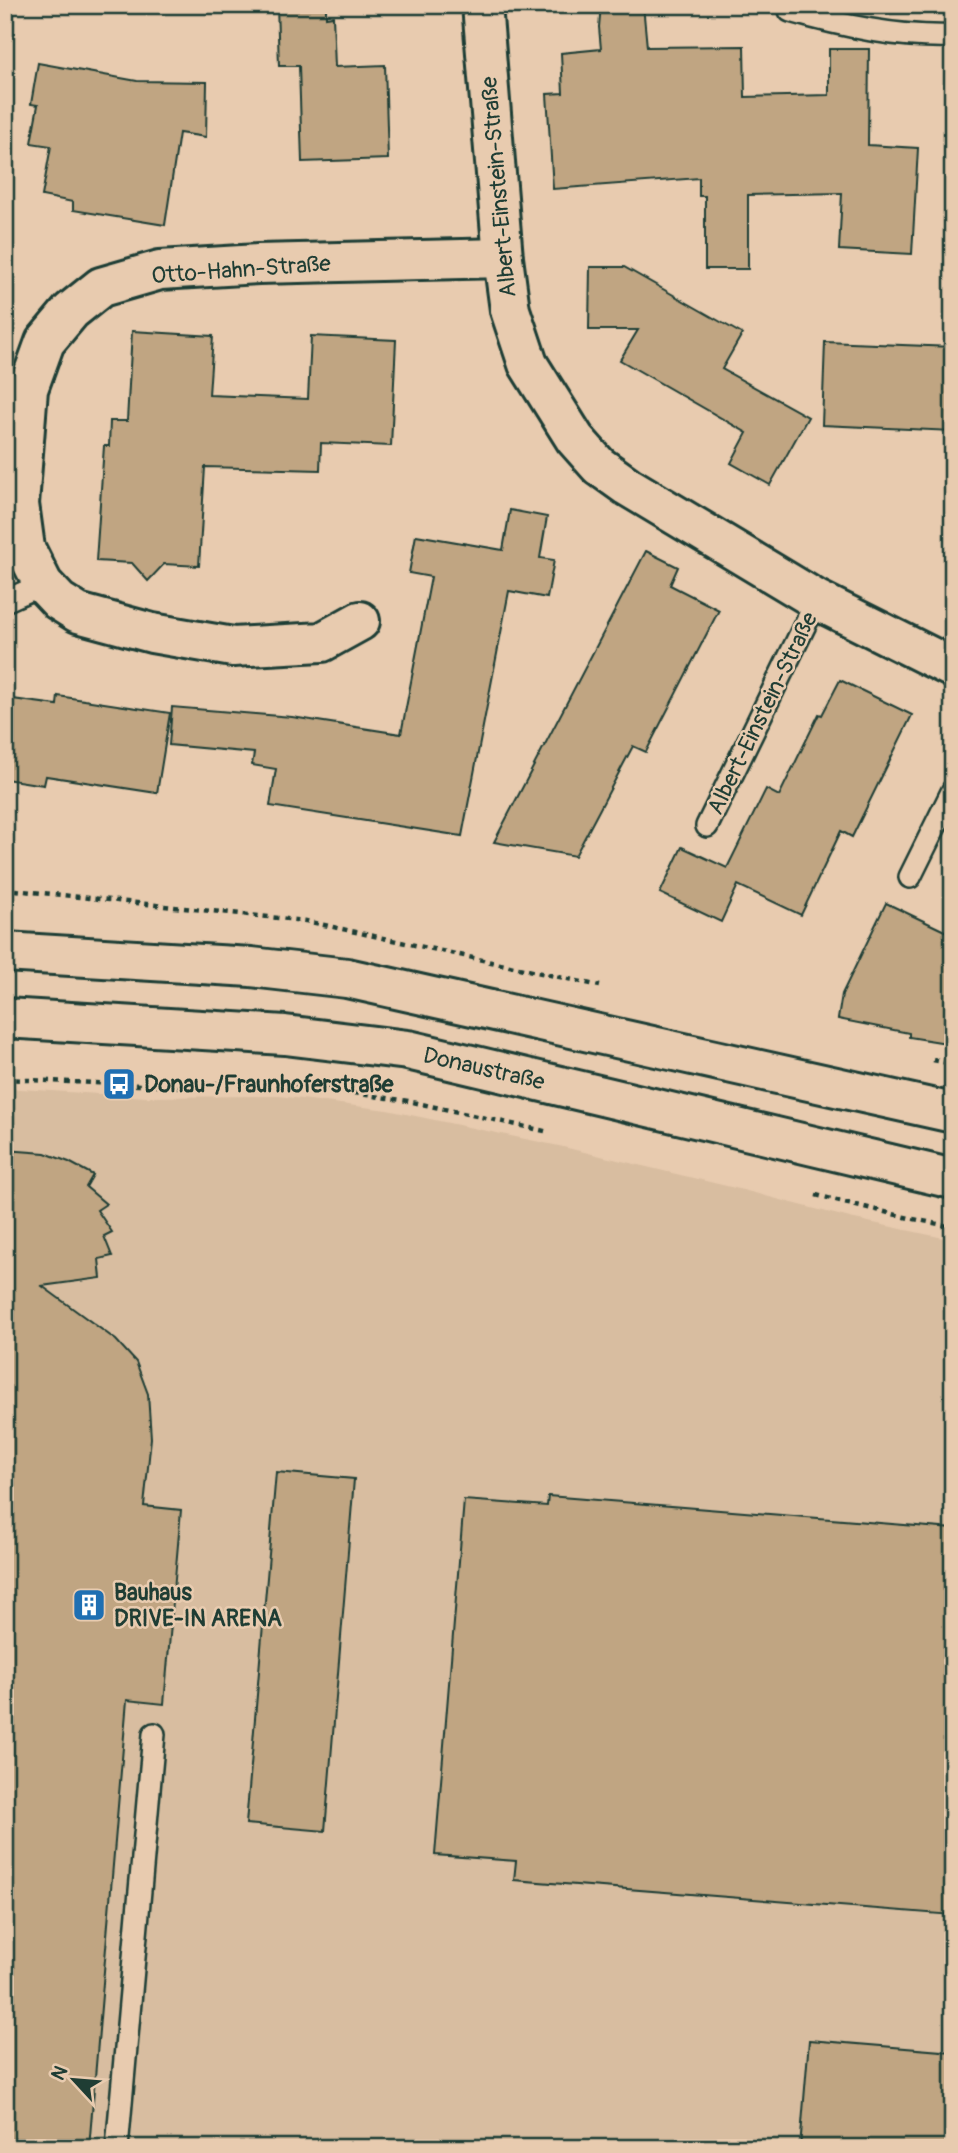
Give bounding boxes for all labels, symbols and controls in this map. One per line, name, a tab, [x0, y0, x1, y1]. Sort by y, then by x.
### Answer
street label: Albert-Einstein-Straße	[474, 75, 523, 299]
street label: Otto-Hahn-Straße	[150, 249, 332, 290]
street label: Albert-Einstein-Straße	[701, 607, 824, 819]
street label: Donaustraße	[420, 1040, 548, 1097]
bus stop icon: Donau-/Fraunhoferstraße	[100, 1065, 138, 1103]
place label: Donau-/Fraunhoferstraße	[144, 1070, 394, 1099]
place label: Bauhaus DRIVE-IN ARENA	[114, 1578, 282, 1633]
building icon: Bauhaus DRIVE-IN ARENA	[70, 1586, 108, 1624]
north arrow	[38, 2044, 108, 2114]
text: N	[46, 2062, 73, 2084]

